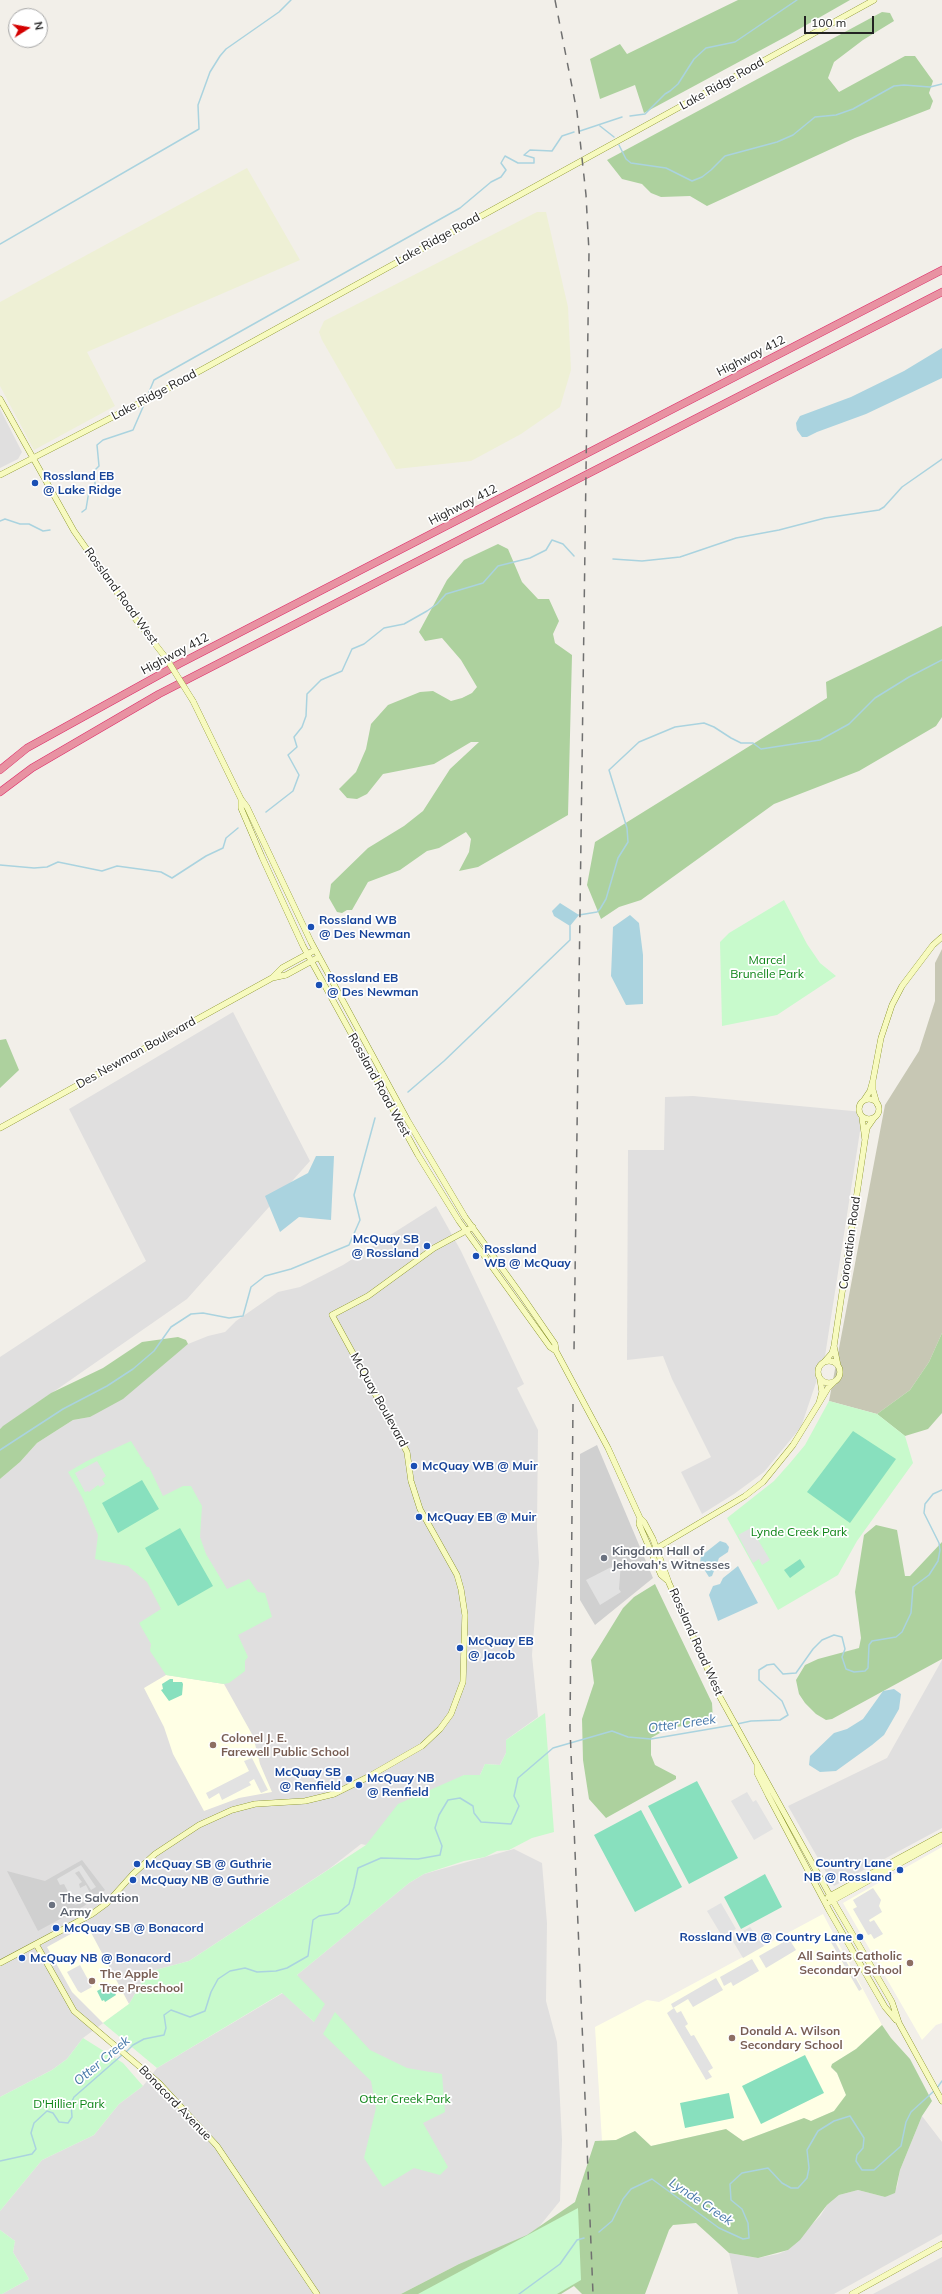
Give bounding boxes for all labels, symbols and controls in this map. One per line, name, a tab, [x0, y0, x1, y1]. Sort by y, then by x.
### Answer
north arrow	[8, 8, 48, 48]
scale bar	[806, 8, 876, 34]
text: 100 m	[811, 15, 846, 30]
text: N	[31, 20, 46, 31]
street label: Lake Ridge Road	[677, 55, 767, 113]
street label: Lake Ridge Road	[393, 210, 483, 268]
street label: Highway 412	[714, 333, 788, 379]
street label: Lake Ridge Road	[109, 367, 199, 423]
place label: Rossland EB @ Lake Ridge	[43, 469, 121, 497]
marker: Rossland EB @ Lake Ridge	[30, 478, 40, 488]
street label: Highway 412	[426, 482, 500, 528]
street label: Rossland Road West	[81, 545, 161, 647]
street label: Highway 412	[139, 630, 211, 678]
place label: Rossland WB @ Des Newman	[319, 913, 410, 941]
marker: Rossland WB @ Des Newman	[306, 922, 316, 932]
park label: Marcel Brunelle Park	[730, 953, 804, 981]
place label: Rossland EB @ Des Newman	[327, 971, 418, 999]
marker: Rossland EB @ Des Newman	[314, 980, 324, 990]
street label: Des Newman Boulevard	[74, 1014, 198, 1092]
street label: Rossland Road West	[345, 1031, 413, 1139]
street label: Coronation Road	[836, 1196, 864, 1290]
place label: McQuay SB @ Rossland	[351, 1232, 419, 1260]
marker: McQuay SB @ Rossland	[422, 1241, 432, 1251]
place label: Rossland WB @ McQuay	[484, 1242, 571, 1270]
marker: Rossland WB @ McQuay	[471, 1251, 481, 1261]
street label: McQuay Boulevard	[347, 1350, 411, 1450]
place label: McQuay WB @ Muir	[422, 1459, 538, 1473]
marker: McQuay WB @ Muir	[409, 1461, 419, 1471]
place label: McQuay EB @ Muir	[427, 1510, 536, 1524]
marker: McQuay EB @ Muir	[414, 1512, 424, 1522]
park label: Lynde Creek Park	[751, 1525, 847, 1539]
place label: Kingdom Hall of Jehovah's Witnesses	[612, 1544, 730, 1572]
marker: Kingdom Hall of Jehovah's Witnesses	[599, 1553, 609, 1563]
street label: Rossland Road West	[666, 1586, 726, 1698]
place label: McQuay EB @ Jacob	[468, 1634, 534, 1662]
marker: McQuay EB @ Jacob	[455, 1643, 465, 1653]
water label: Otter Creek	[647, 1712, 717, 1736]
place label: Colonel J. E. Farewell Public School	[221, 1731, 349, 1759]
marker: Colonel J. E. Farewell Public School	[208, 1740, 218, 1750]
place label: McQuay SB @ Renfield	[275, 1765, 341, 1793]
place label: McQuay NB @ Renfield	[367, 1771, 435, 1799]
marker: McQuay SB @ Renfield	[344, 1774, 354, 1784]
marker: McQuay NB @ Renfield	[354, 1780, 364, 1790]
place label: Country Lane NB @ Rossland	[804, 1856, 892, 1884]
place label: McQuay SB @ Guthrie	[145, 1857, 272, 1871]
marker: McQuay SB @ Guthrie	[132, 1859, 142, 1869]
marker: Country Lane NB @ Rossland	[895, 1865, 905, 1875]
place label: McQuay NB @ Guthrie	[141, 1873, 269, 1887]
marker: McQuay NB @ Guthrie	[128, 1875, 138, 1885]
place label: The Salvation Army	[60, 1891, 139, 1919]
marker: The Salvation Army	[47, 1900, 57, 1910]
place label: McQuay SB @ Bonacord	[64, 1921, 204, 1935]
marker: McQuay SB @ Bonacord	[51, 1923, 61, 1933]
place label: Rossland WB @ Country Lane	[679, 1930, 852, 1944]
marker: Rossland WB @ Country Lane	[855, 1932, 865, 1942]
place label: All Saints Catholic Secondary School	[797, 1949, 902, 1977]
place label: McQuay NB @ Bonacord	[30, 1951, 171, 1965]
marker: McQuay NB @ Bonacord	[17, 1953, 27, 1963]
marker: All Saints Catholic Secondary School	[905, 1958, 915, 1968]
place label: The Apple Tree Preschool	[100, 1967, 183, 1995]
marker: The Apple Tree Preschool	[87, 1976, 97, 1986]
place label: Donald A. Wilson Secondary School	[740, 2024, 843, 2052]
water label: Otter Creek	[71, 2033, 133, 2089]
marker: Donald A. Wilson Secondary School	[727, 2033, 737, 2043]
street label: Bonacord Avenue	[136, 2063, 214, 2143]
park label: Otter Creek Park	[359, 2092, 451, 2106]
park label: D'Hillier Park	[33, 2097, 105, 2111]
water label: Lynde Creek	[666, 2175, 736, 2229]

